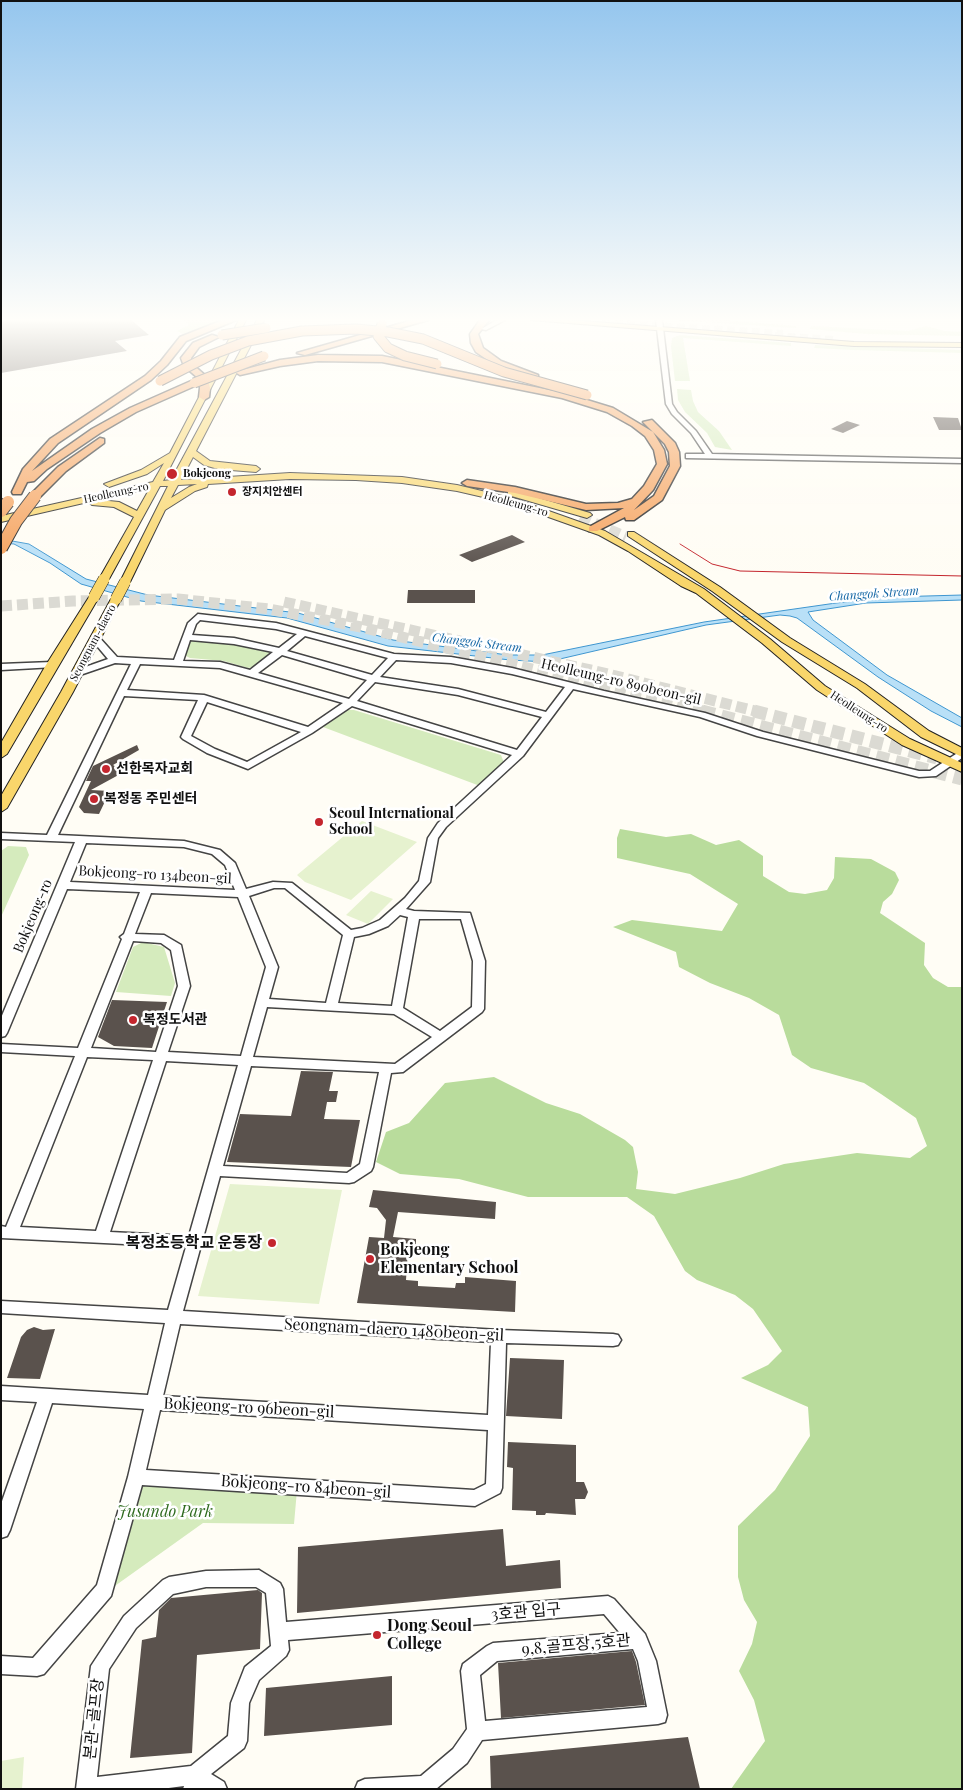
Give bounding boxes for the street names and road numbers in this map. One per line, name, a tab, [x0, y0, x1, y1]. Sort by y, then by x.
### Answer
street label: Heolleung-ro	[82, 480, 150, 506]
street label: Heolleung-ro	[482, 489, 550, 519]
street label: Seongnam-daero	[67, 602, 119, 684]
street label: Heolleung-ro 890beon-gil	[539, 655, 703, 709]
street label: Heolleung-ro	[828, 688, 890, 736]
street label: Bokjeong-ro 134beon-gil	[78, 863, 232, 887]
street label: Bokjeong-ro	[10, 877, 56, 955]
street label: Seongnam-daero 1480beon-gil	[283, 1315, 505, 1345]
street label: Bokjeong-ro 96beon-gil	[163, 1394, 335, 1422]
street label: Bokjeong-ro 84beon-gil	[220, 1471, 392, 1503]
street label: 3호관 입구	[490, 1599, 562, 1625]
street label: 9,8,골프장,5호관	[521, 1631, 631, 1659]
street label: 본관-골프장	[80, 1677, 108, 1761]

